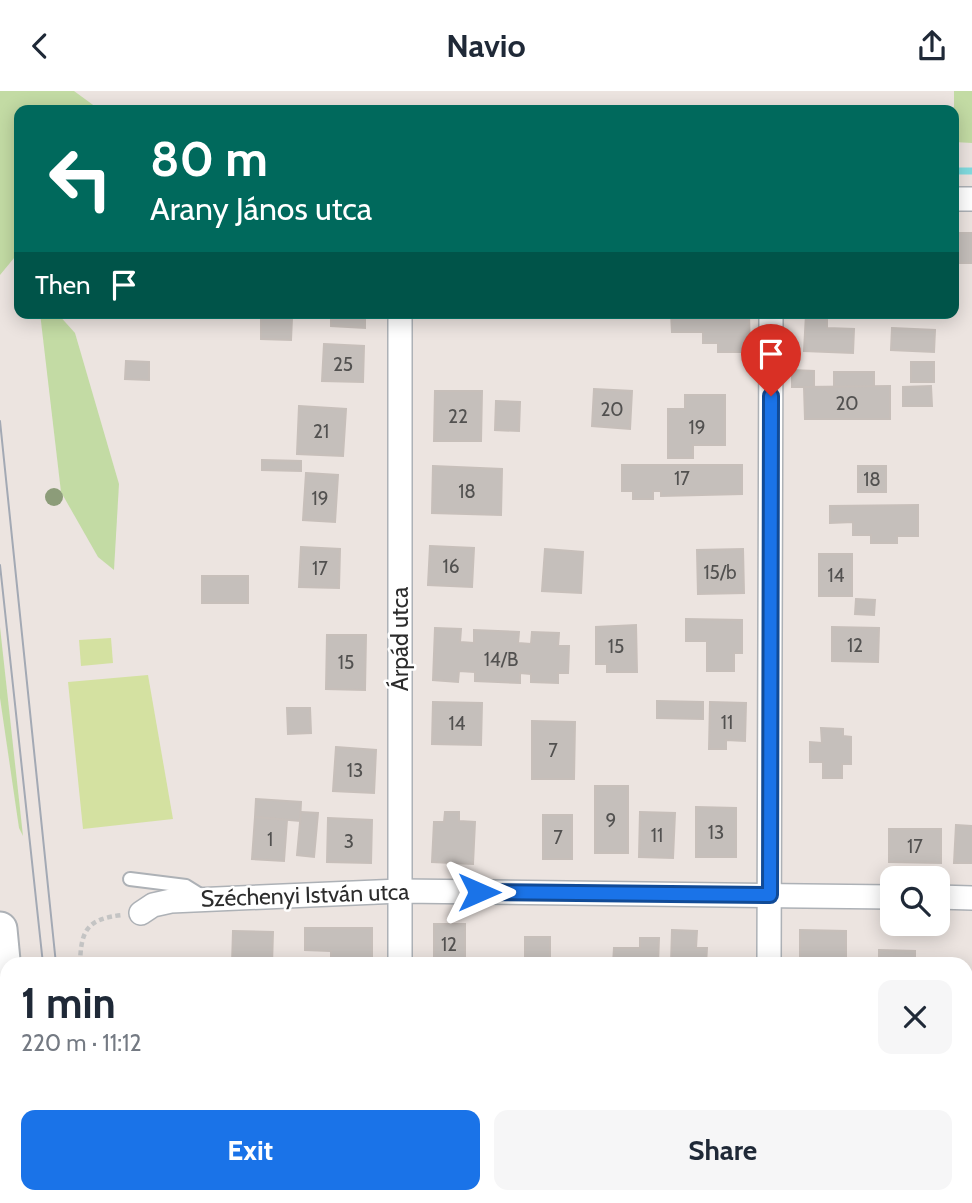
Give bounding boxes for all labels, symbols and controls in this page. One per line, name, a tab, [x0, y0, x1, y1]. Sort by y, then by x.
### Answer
text: Navio	[446, 26, 526, 65]
icon: back	[21, 27, 59, 65]
icon: share	[913, 27, 951, 65]
text: 80 m	[150, 129, 268, 188]
icon: left	[35, 133, 126, 224]
text: Arany János utca	[150, 189, 372, 228]
icon: arrive	[105, 266, 143, 304]
text: Then	[35, 269, 91, 301]
pin	[741, 324, 801, 396]
icon: arrive	[752, 335, 790, 373]
house number: 25	[333, 353, 353, 376]
house number: 20	[835, 392, 859, 415]
house number: 20	[600, 398, 624, 421]
house number: 22	[448, 405, 468, 428]
house number: 19	[689, 416, 706, 439]
house number: 21	[313, 420, 329, 443]
house number: 17	[674, 467, 690, 490]
house number: 18	[863, 468, 881, 491]
house number: 18	[458, 480, 476, 503]
house number: 19	[312, 487, 329, 510]
house number: 16	[443, 555, 460, 578]
house number: 17	[312, 557, 328, 580]
house number: 15/b	[703, 561, 737, 584]
house number: 14	[827, 564, 845, 587]
street label: Árpád utca	[385, 587, 414, 691]
house number: 12	[847, 634, 863, 657]
house number: 15	[608, 635, 624, 658]
house number: 14/B	[484, 648, 518, 671]
house number: 15	[338, 651, 354, 674]
house number: 11	[721, 711, 733, 734]
house number: 14	[448, 712, 466, 735]
house number: 7	[548, 739, 558, 762]
house number: 13	[347, 759, 363, 782]
house number: 9	[606, 809, 616, 832]
house number: 13	[708, 821, 724, 844]
house number: 11	[651, 824, 663, 847]
house number: 7	[553, 826, 563, 849]
house number: 1	[267, 828, 273, 851]
house number: 3	[344, 830, 354, 853]
house number: 17	[907, 835, 923, 858]
position arrow	[442, 855, 516, 929]
map controls	[880, 866, 950, 936]
button: search	[880, 866, 950, 936]
street label: Széchenyi István utca	[200, 877, 410, 913]
house number: 12	[441, 933, 457, 956]
text: 1 min	[21, 977, 116, 1029]
button: close	[878, 980, 952, 1054]
text: 220 m · 11:12	[21, 1029, 142, 1057]
button: Exit	[21, 1110, 480, 1190]
button: Share	[494, 1110, 952, 1190]

